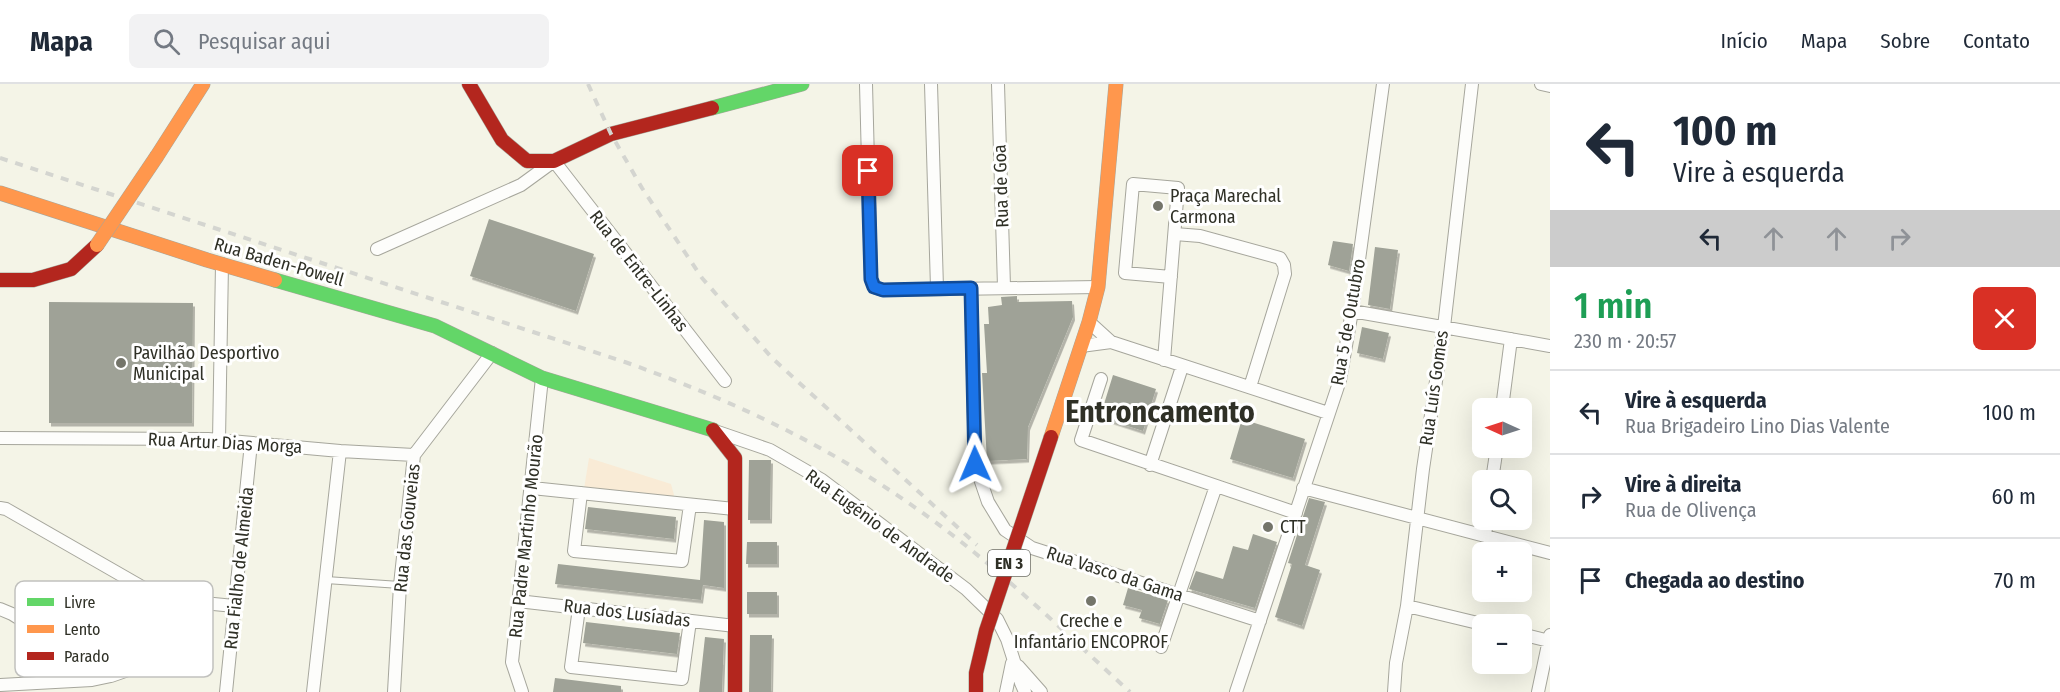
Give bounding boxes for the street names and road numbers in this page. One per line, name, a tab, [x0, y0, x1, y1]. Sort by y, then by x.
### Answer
street label: Rua de Goa	[989, 144, 1013, 228]
street label: Rua de Entre-Linhas	[585, 206, 693, 336]
street label: Rua Baden-Powell	[211, 233, 347, 291]
street label: Rua 5 de Outubro	[1326, 257, 1370, 387]
street label: Rua Luís Gomes	[1415, 329, 1453, 447]
street label: Rua Artur Dias Morga	[147, 428, 303, 458]
street label: Rua Padre Martinho Mourão	[504, 433, 548, 639]
street label: Rua das Gouveias	[389, 462, 425, 594]
street label: Rua Eugénio de Andrade	[801, 464, 959, 588]
street label: Rua Fialho de Almeida	[220, 485, 258, 650]
street label: Rua Vasco da Gama	[1044, 541, 1186, 607]
road number: EN 3	[988, 550, 1030, 576]
street label: Rua dos Lusíadas	[562, 594, 692, 632]

